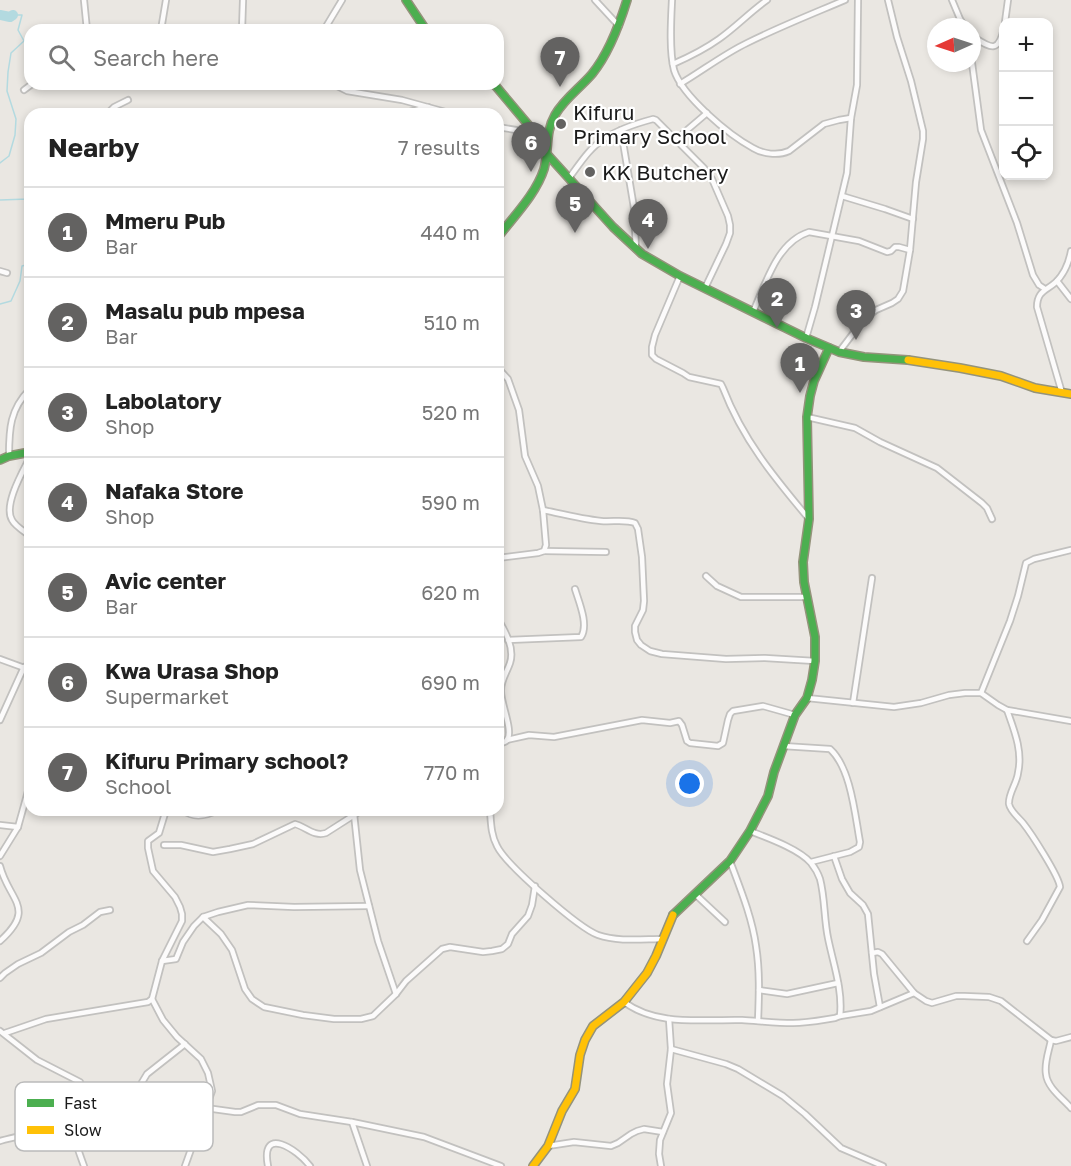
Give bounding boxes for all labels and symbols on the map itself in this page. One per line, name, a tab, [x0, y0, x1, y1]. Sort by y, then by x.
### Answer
north arrow	[927, 18, 981, 72]
pin: 7	[540, 38, 580, 87]
place label: Kifuru Primary School	[573, 99, 727, 149]
marker: Kifuru Primary School	[554, 117, 568, 131]
pin: 6	[512, 122, 550, 172]
place label: KK Butchery	[602, 159, 729, 185]
marker: KK Butchery	[583, 165, 597, 179]
pin: 5	[556, 184, 594, 233]
pin: 4	[628, 200, 668, 249]
pin: 2	[758, 278, 796, 328]
pin: 3	[836, 290, 876, 340]
pin: 1	[780, 344, 820, 393]
your location	[675, 769, 704, 798]
legend	[15, 1082, 213, 1151]
text: Fast	[64, 1093, 97, 1113]
text: Slow	[64, 1120, 102, 1140]

